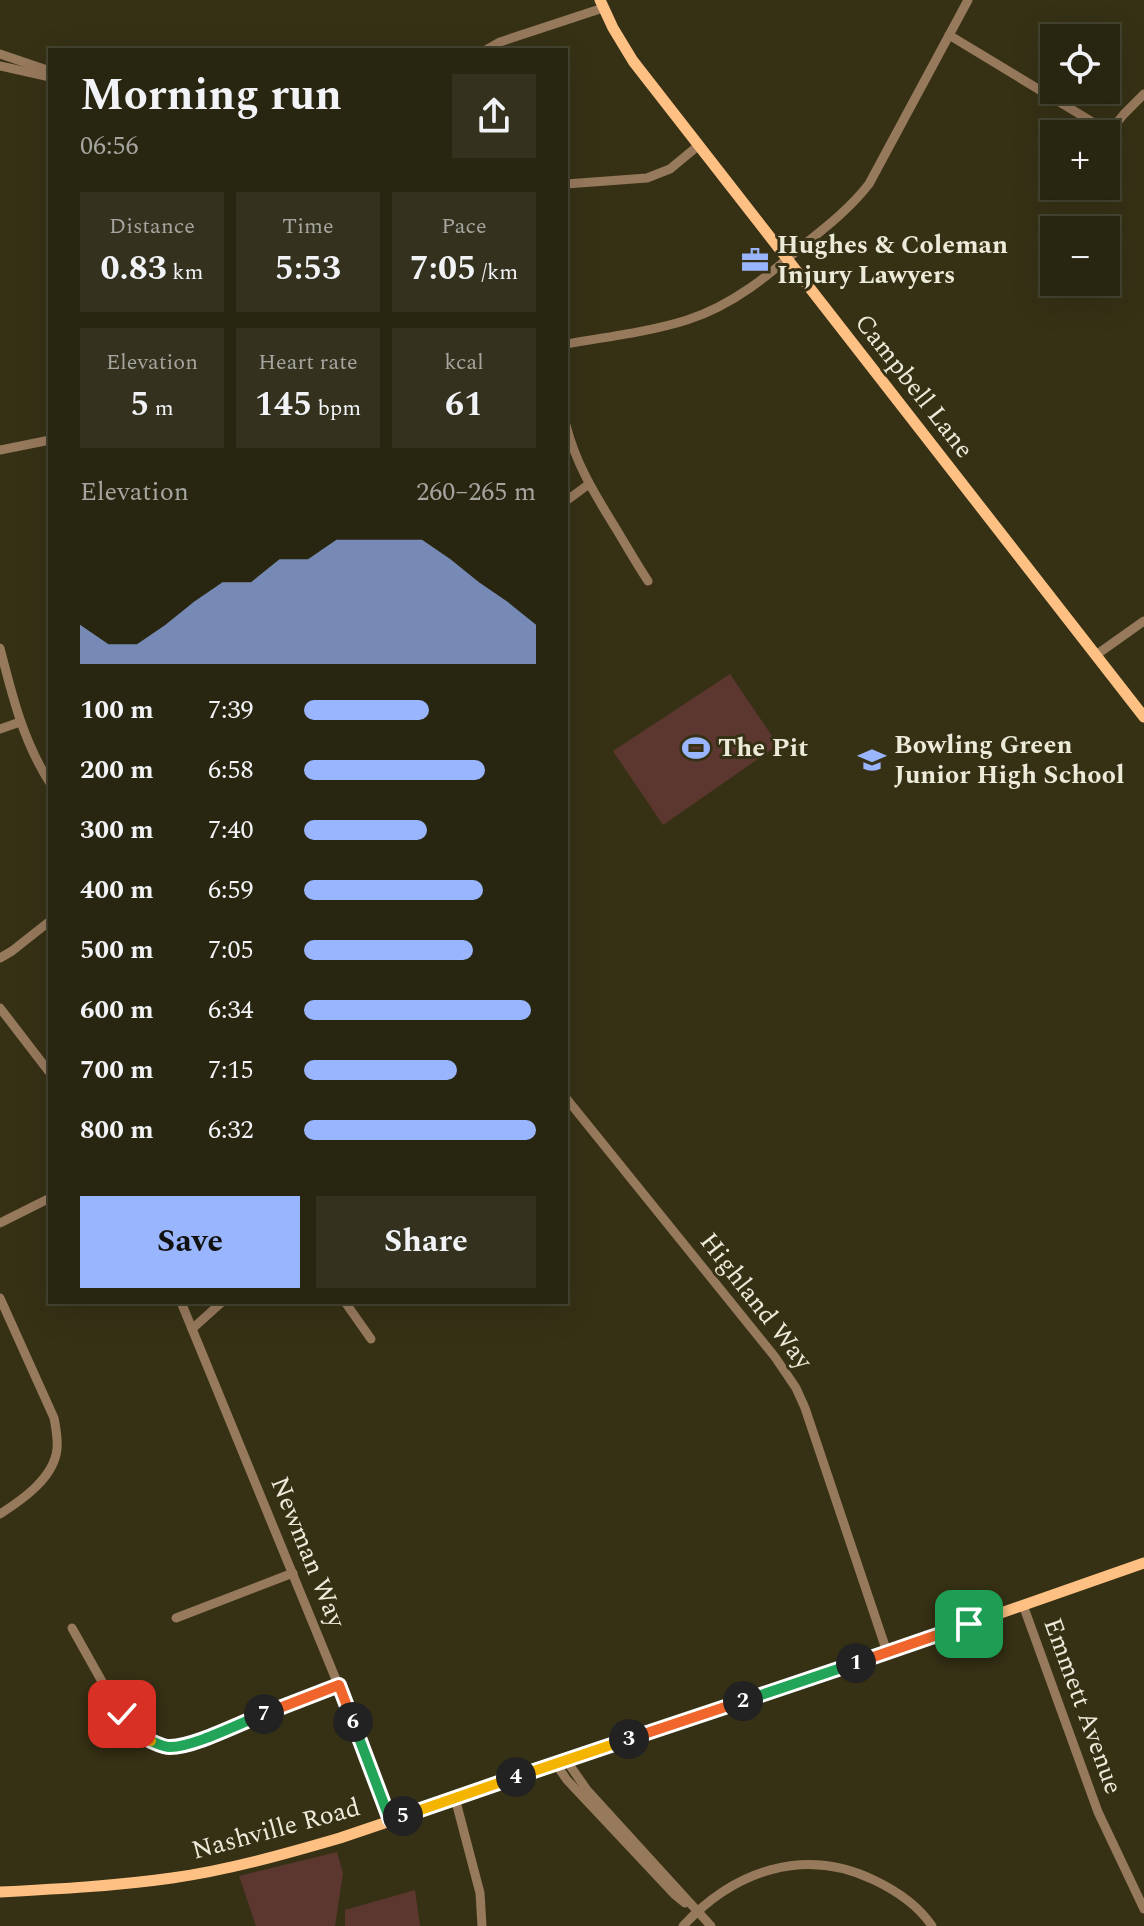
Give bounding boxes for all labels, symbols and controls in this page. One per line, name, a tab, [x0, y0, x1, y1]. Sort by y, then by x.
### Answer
map controls	[1040, 24, 1120, 296]
button: locate	[1040, 24, 1120, 104]
text: Morning run	[80, 62, 342, 129]
button: share	[452, 74, 536, 158]
button: +	[1040, 120, 1120, 200]
text: 06:56	[80, 126, 139, 166]
text: Distance	[109, 210, 195, 243]
text: Time	[282, 210, 334, 243]
text: Pace	[441, 210, 487, 243]
button: −	[1040, 216, 1120, 296]
place label: Hughes & Coleman Injury Lawyers	[777, 225, 1008, 295]
text: 0.83	[100, 243, 167, 295]
text: 5:53	[275, 243, 341, 295]
text: 7:05	[410, 243, 476, 295]
office icon: Hughes & Coleman Injury Lawyers	[740, 245, 770, 275]
text: km	[167, 256, 204, 289]
text: /km	[476, 256, 518, 289]
street label: Campbell Lane	[845, 305, 983, 467]
text: Elevation	[106, 346, 198, 379]
text: Heart rate	[258, 346, 358, 379]
text: kcal	[444, 346, 484, 379]
text: 5	[130, 379, 149, 431]
text: 145	[255, 379, 312, 431]
text: 61	[445, 379, 483, 431]
text: m	[149, 392, 174, 425]
text: bpm	[312, 392, 361, 425]
text: Elevation	[80, 472, 189, 512]
text: 260–265 m	[416, 472, 536, 512]
text: 100 m	[80, 690, 154, 730]
text: 7:39	[208, 690, 254, 730]
place label: Bowling Green Junior High School	[894, 725, 1125, 795]
place label: The Pit	[718, 728, 808, 768]
sports icon: The Pit	[681, 733, 711, 763]
school or university icon: Bowling Green Junior High School	[857, 745, 887, 775]
text: 200 m	[80, 750, 154, 790]
text: 6:58	[208, 750, 254, 790]
text: 300 m	[80, 810, 154, 850]
text: 7:40	[208, 810, 254, 850]
text: 400 m	[80, 870, 154, 910]
text: 6:59	[208, 870, 254, 910]
text: 500 m	[80, 930, 154, 970]
text: 7:05	[208, 930, 254, 970]
text: 600 m	[80, 990, 154, 1030]
text: 6:34	[208, 990, 254, 1030]
text: 700 m	[80, 1050, 154, 1090]
text: 7:15	[208, 1050, 254, 1090]
text: 800 m	[80, 1110, 154, 1150]
text: 6:32	[208, 1110, 254, 1150]
button: Save	[80, 1196, 300, 1288]
button: Share	[316, 1196, 536, 1288]
street label: Highland Way	[689, 1224, 823, 1379]
street label: Newman Way	[260, 1471, 357, 1635]
pin	[935, 1590, 1003, 1658]
icon: arrive	[947, 1602, 991, 1646]
street label: Emmett Avenue	[1033, 1612, 1133, 1800]
pin: 1	[836, 1643, 876, 1683]
text: 1	[850, 1646, 862, 1679]
pin	[88, 1680, 156, 1748]
pin: 2	[723, 1681, 763, 1721]
text: 2	[737, 1684, 749, 1717]
icon: check	[100, 1692, 144, 1736]
pin: 7	[244, 1694, 284, 1734]
text: 7	[258, 1697, 270, 1730]
pin: 6	[333, 1702, 373, 1742]
text: 6	[347, 1705, 359, 1738]
pin: 3	[609, 1719, 649, 1759]
text: 3	[623, 1722, 635, 1755]
pin: 4	[496, 1757, 536, 1797]
text: 4	[510, 1760, 522, 1793]
street label: Nashville Road	[187, 1787, 365, 1871]
pin: 5	[383, 1796, 423, 1836]
text: 5	[397, 1799, 409, 1832]

